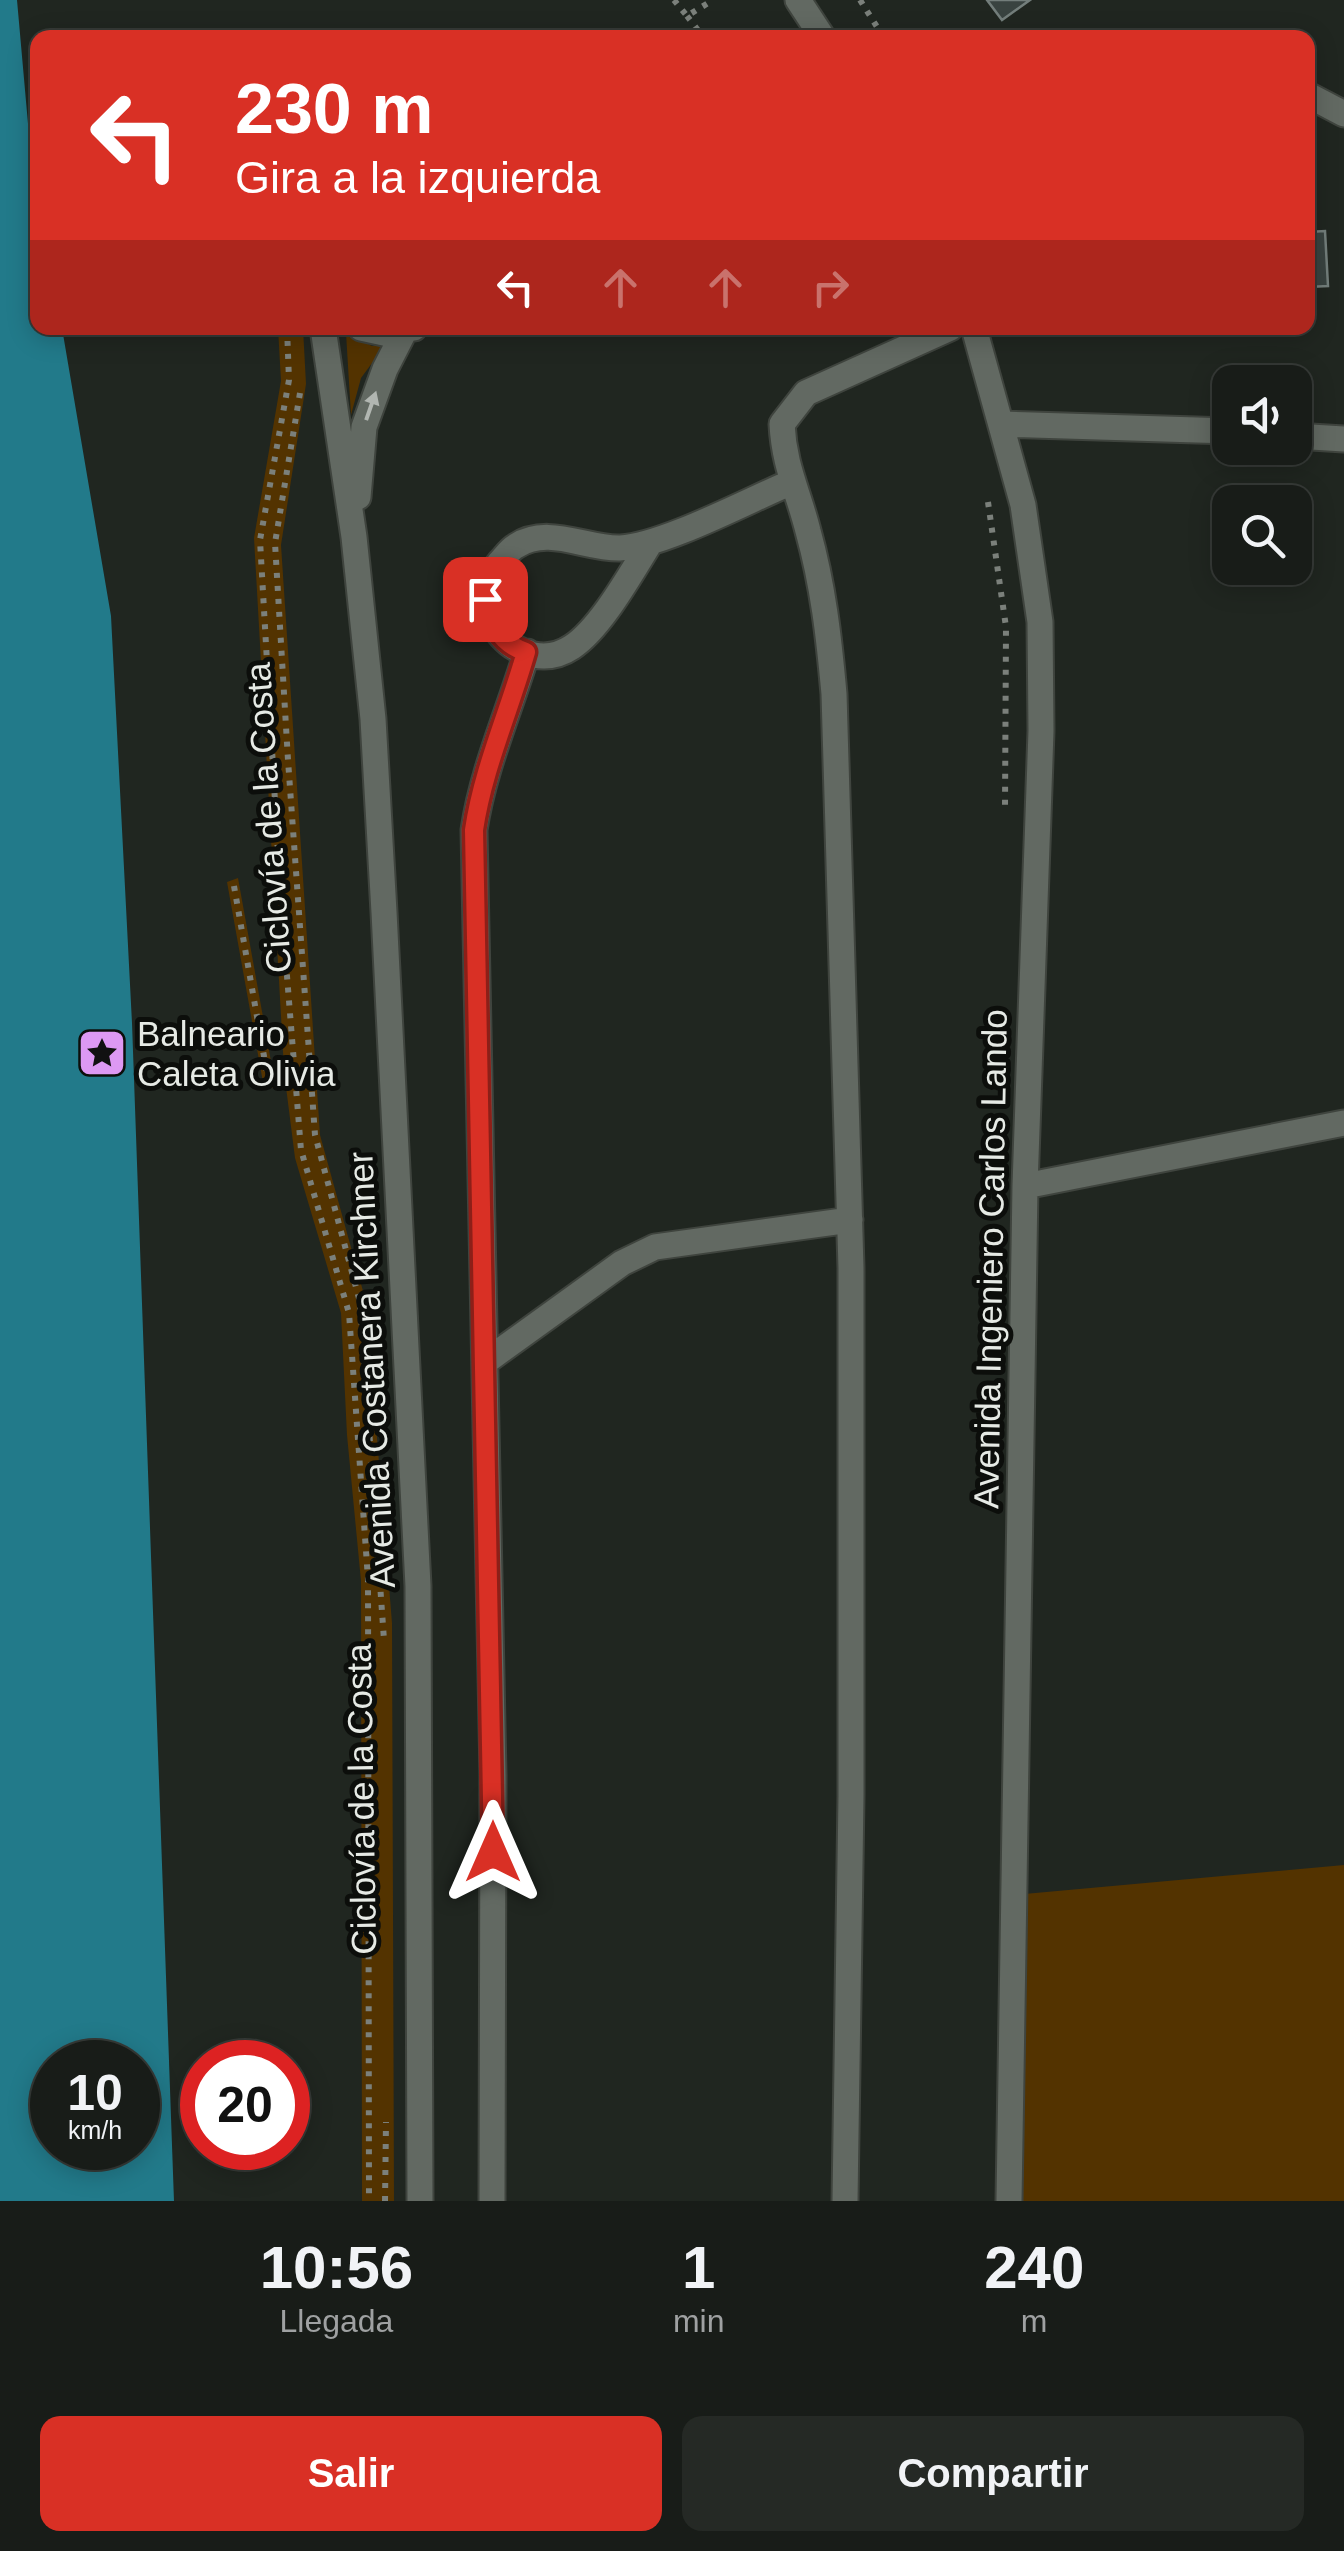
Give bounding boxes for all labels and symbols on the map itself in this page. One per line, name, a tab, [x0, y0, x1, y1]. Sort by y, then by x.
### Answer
one-way arrow	[365, 391, 380, 421]
pin	[443, 557, 528, 642]
street label: Ciclovía de la Costa	[238, 661, 298, 975]
street label: Avenida Ingeniero Carlos Lando	[966, 1009, 1014, 1509]
place label: Balneario Caleta Olivia	[137, 1014, 336, 1093]
place icon: Balneario Caleta Olivia	[76, 1027, 128, 1079]
street label: Avenida Costanera Kirchner	[340, 1150, 402, 1589]
street label: Ciclovía de la Costa	[339, 1643, 383, 1955]
position arrow	[441, 1800, 545, 1904]
speed limit sign: 20	[180, 2040, 310, 2170]

